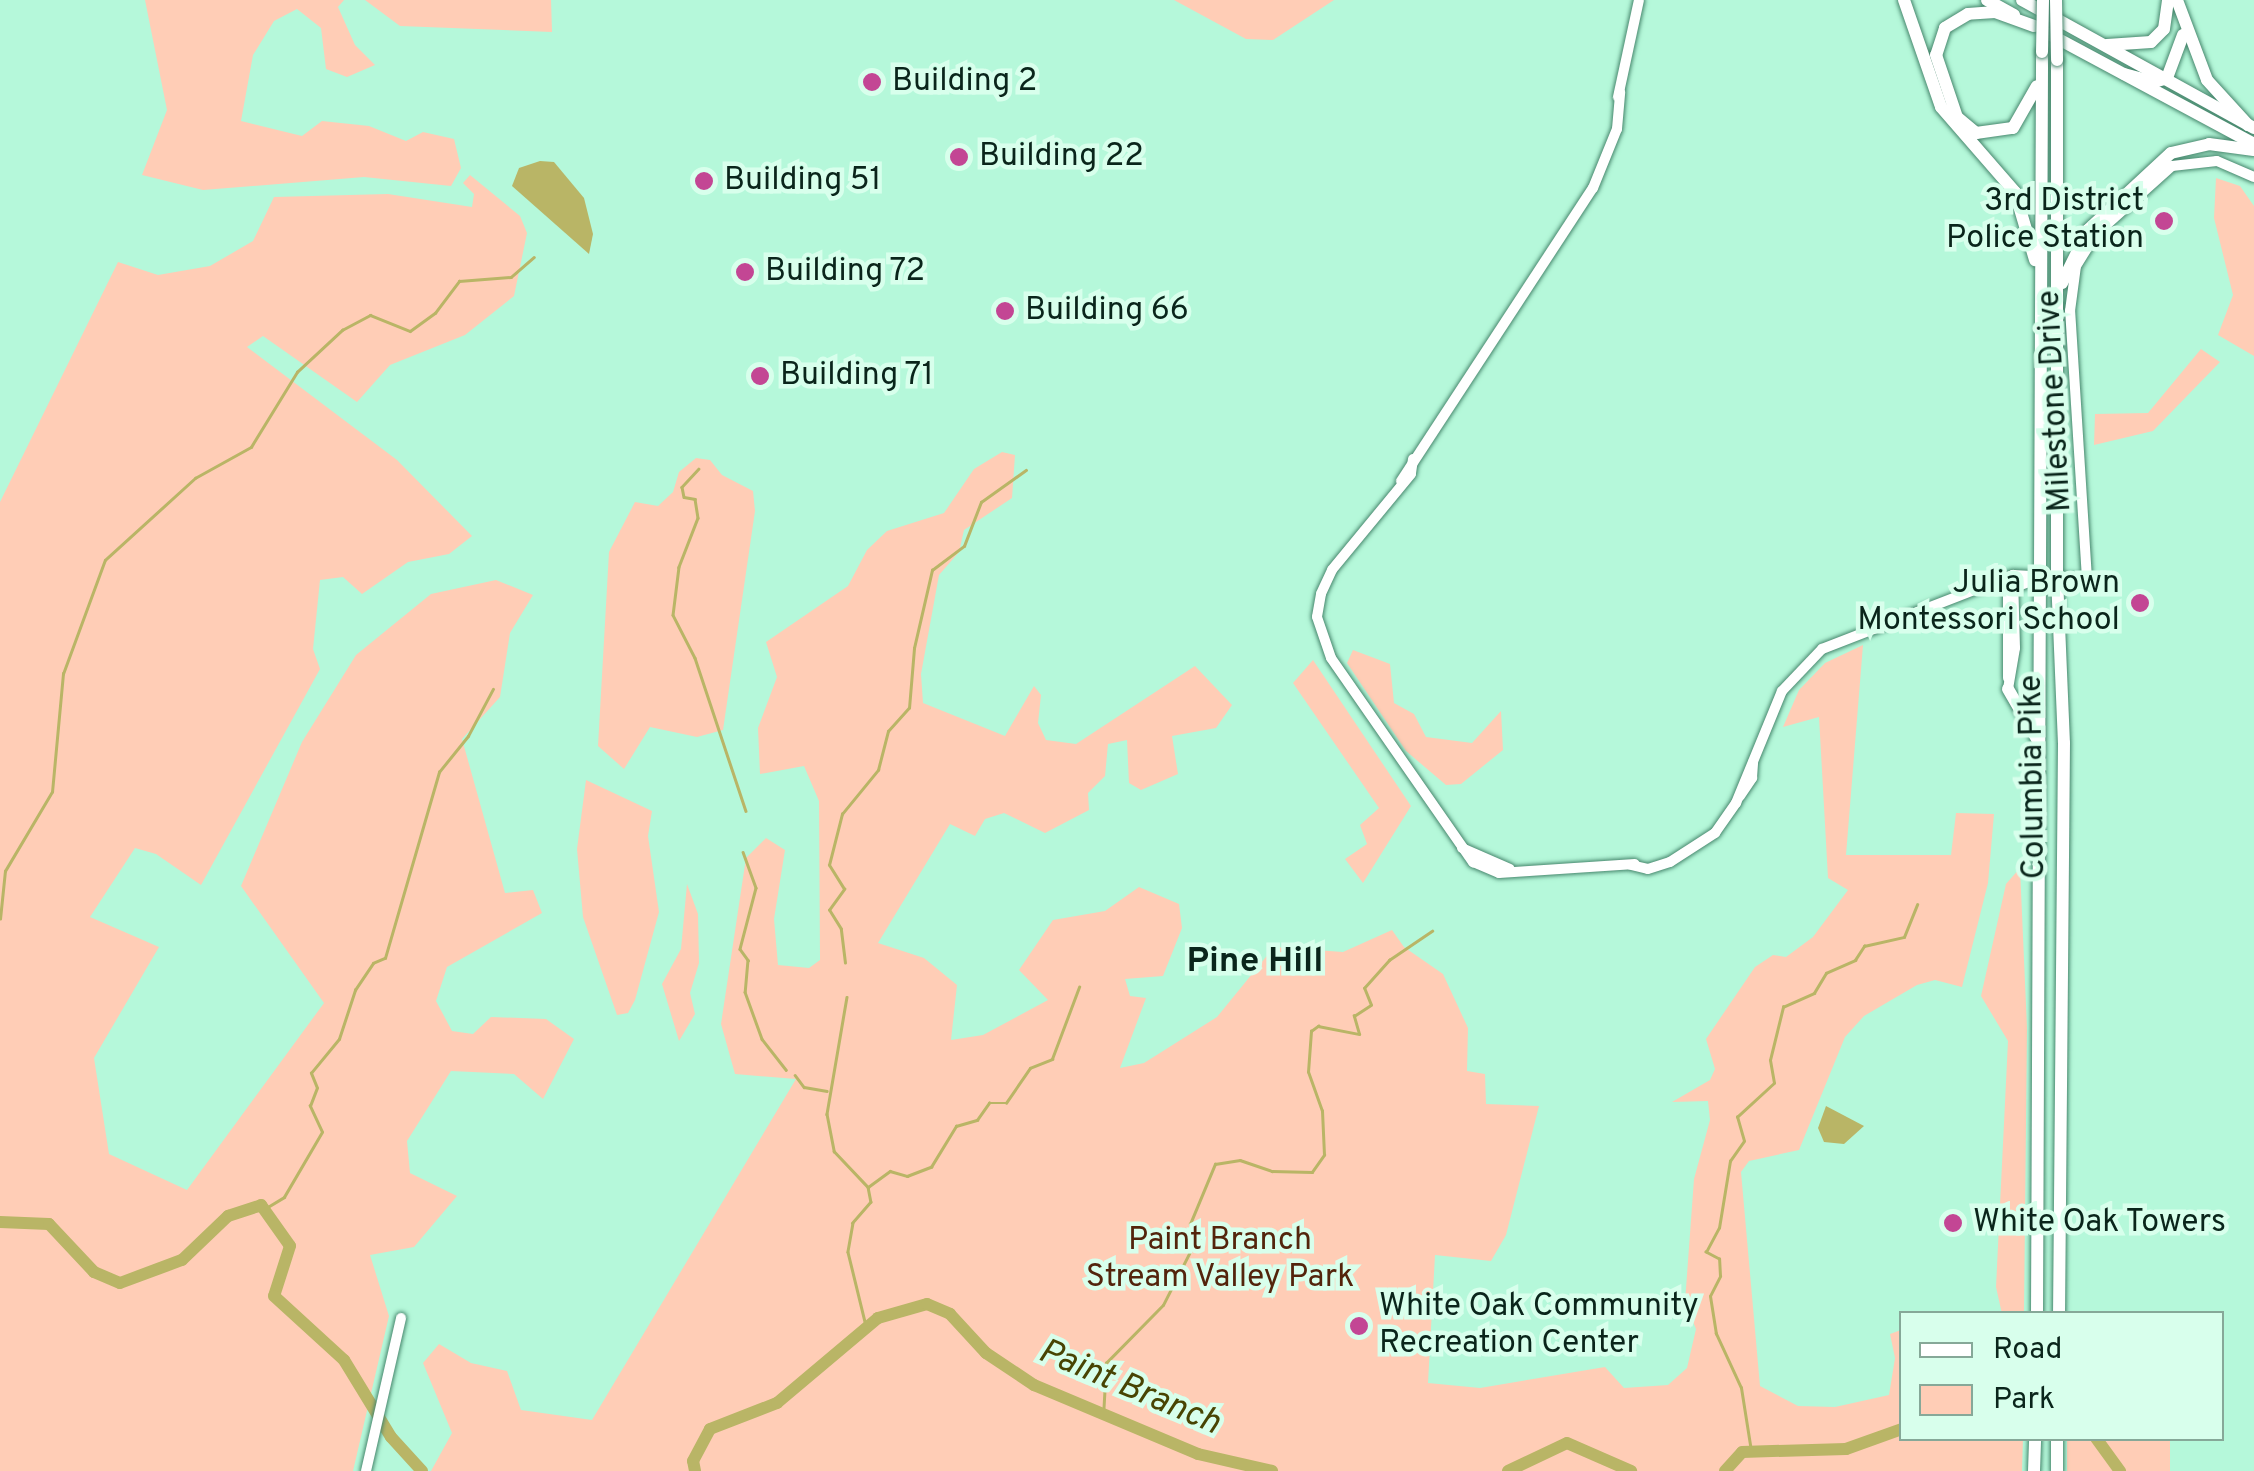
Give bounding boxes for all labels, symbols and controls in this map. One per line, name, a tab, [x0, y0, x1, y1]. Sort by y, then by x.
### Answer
place label: Building 2	[892, 63, 1037, 101]
marker: Building 2	[861, 71, 883, 93]
place label: Building 22	[979, 138, 1144, 176]
marker: Building 22	[948, 146, 970, 168]
place label: Building 51	[724, 162, 881, 200]
marker: Building 51	[693, 170, 715, 192]
place label: 3rd District Police Station	[1946, 184, 2144, 259]
marker: 3rd District Police Station	[2153, 210, 2175, 232]
place label: Building 72	[765, 253, 926, 291]
marker: Building 72	[734, 261, 756, 283]
street label: Milestone Drive	[2031, 289, 2081, 513]
place label: Building 66	[1025, 292, 1189, 330]
marker: Building 66	[994, 300, 1016, 322]
place label: Building 71	[780, 357, 935, 395]
marker: Building 71	[749, 365, 771, 387]
place label: Julia Brown Montessori School	[1857, 566, 2120, 641]
marker: Julia Brown Montessori School	[2129, 592, 2151, 614]
street label: Columbia Pike	[2013, 674, 2055, 880]
district label: Pine Hill	[1187, 941, 1323, 983]
place label: White Oak Towers	[1973, 1204, 2227, 1242]
marker: White Oak Towers	[1942, 1212, 1964, 1234]
park label: Paint Branch Stream Valley Park	[1085, 1223, 1355, 1298]
place label: White Oak Community Recreation Center	[1379, 1289, 1699, 1364]
legend	[1899, 1311, 2224, 1441]
marker: White Oak Community Recreation Center	[1348, 1315, 1370, 1337]
water label: Paint Branch	[1032, 1331, 1226, 1445]
text: Road	[1993, 1332, 2062, 1369]
text: Park	[1993, 1382, 2055, 1419]

